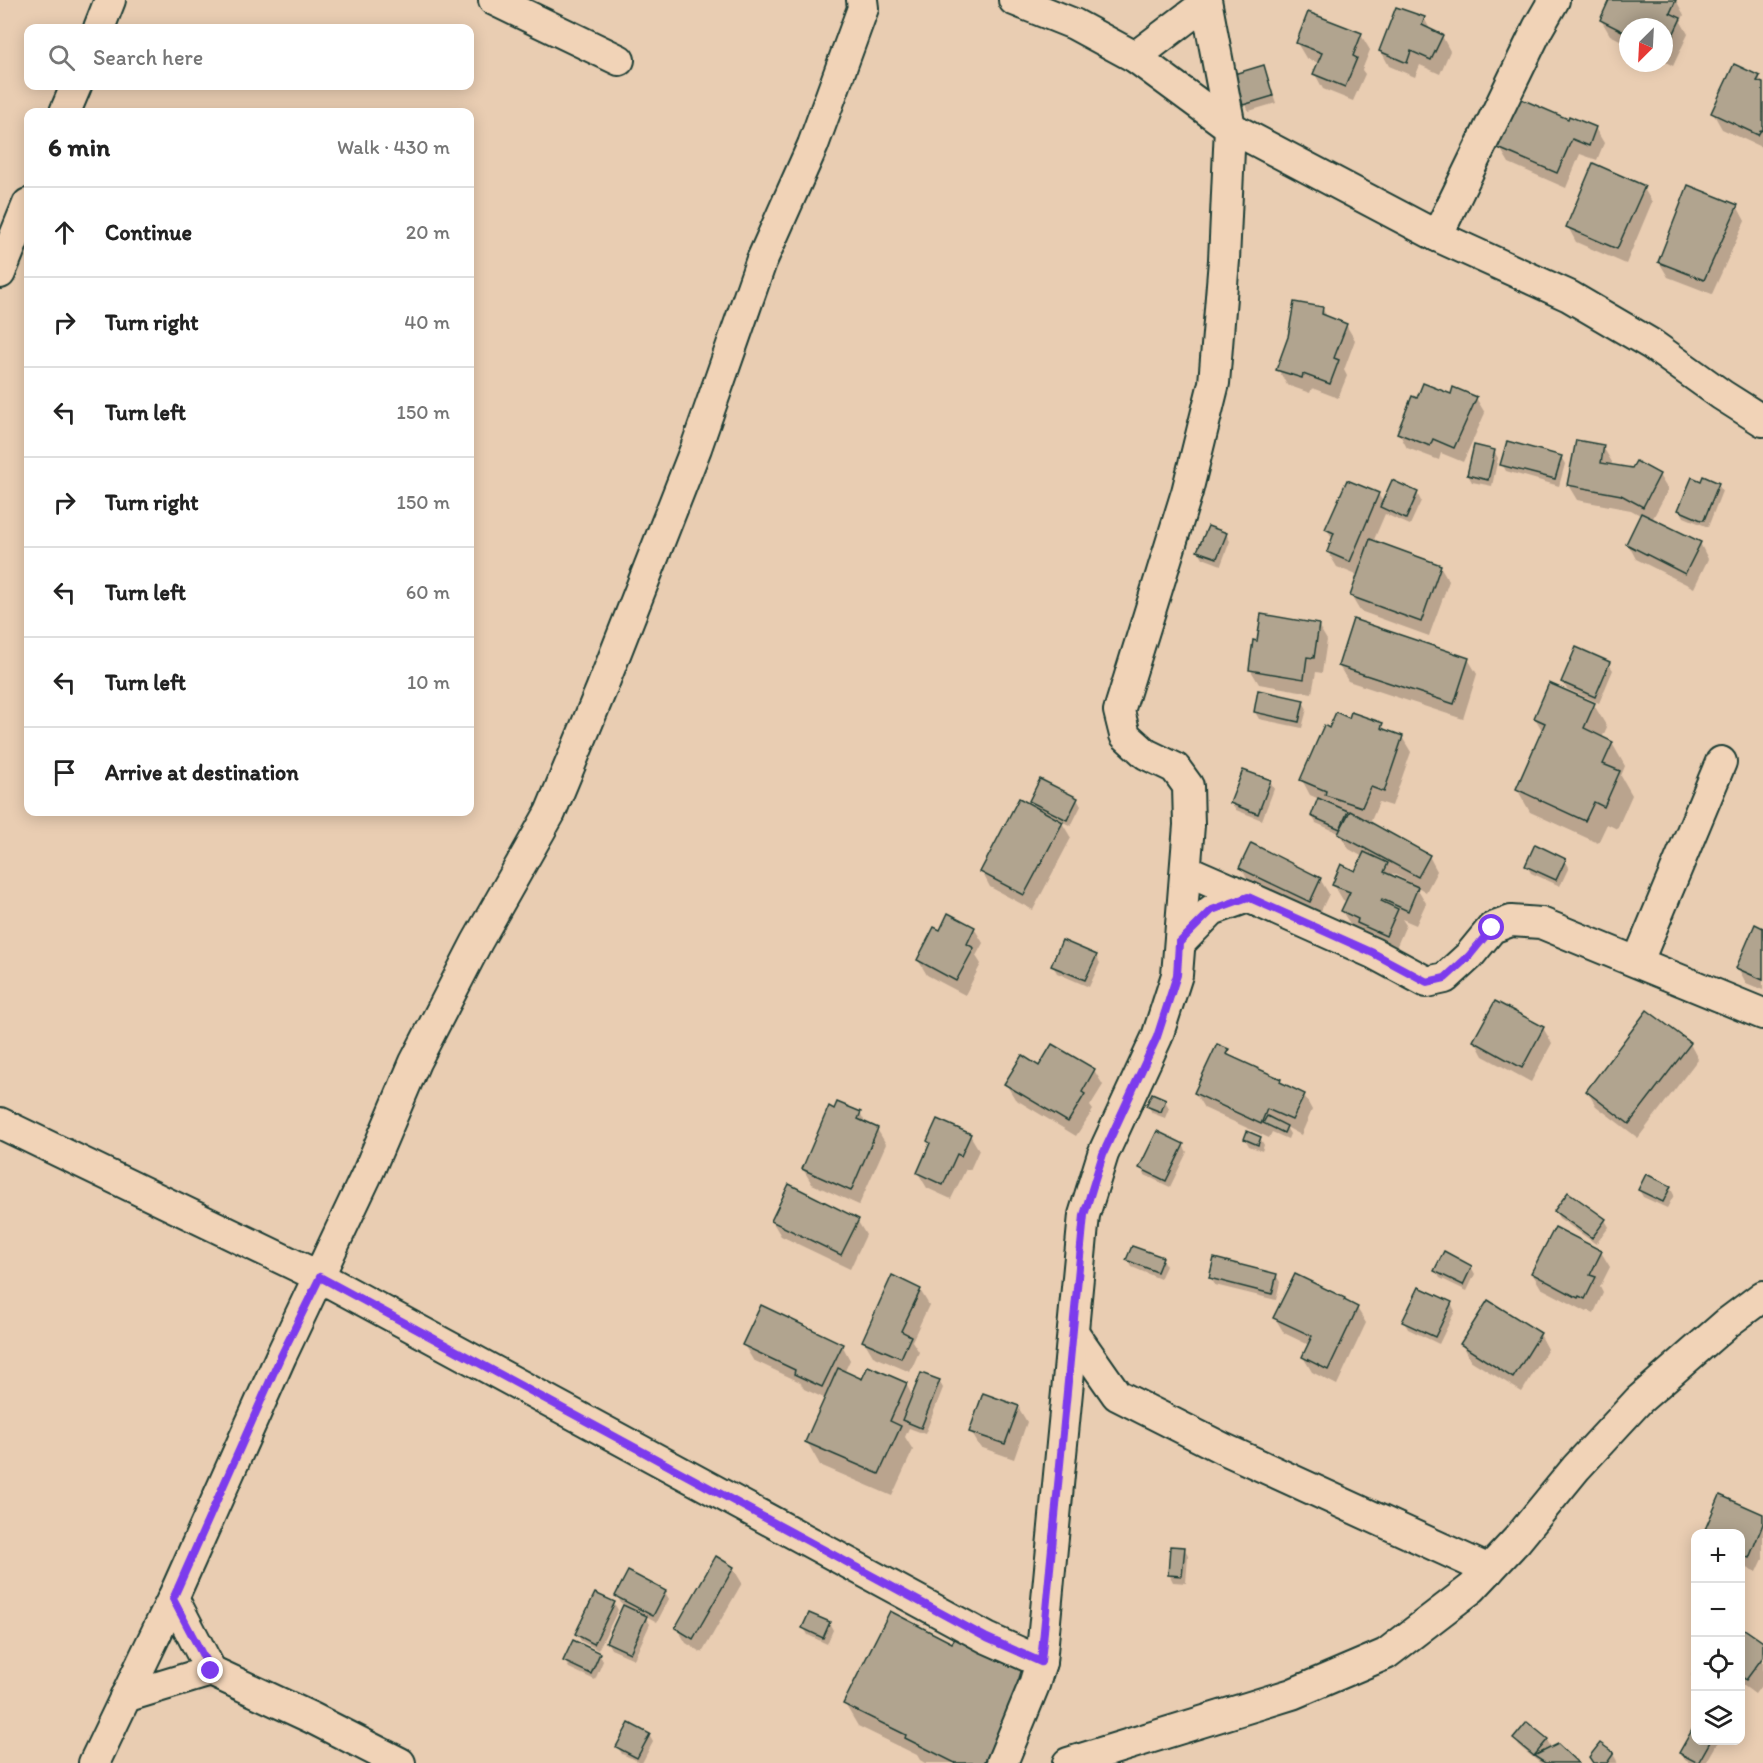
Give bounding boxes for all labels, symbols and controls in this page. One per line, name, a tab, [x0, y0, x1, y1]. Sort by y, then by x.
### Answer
north arrow	[1619, 18, 1673, 72]
search box	[24, 24, 474, 90]
icon: search	[45, 41, 78, 74]
text: Search here	[93, 44, 203, 71]
text: 6 min	[48, 131, 110, 163]
text: Walk · 430 m	[337, 135, 450, 159]
icon: ahead	[48, 216, 81, 249]
text: Continue	[105, 219, 192, 246]
text: 20 m	[406, 220, 450, 244]
icon: right	[48, 306, 81, 339]
text: Turn right	[105, 309, 199, 336]
text: 40 m	[404, 310, 450, 334]
icon: left	[48, 396, 81, 429]
text: Turn left	[105, 399, 186, 426]
text: 150 m	[397, 400, 450, 424]
icon: right	[48, 486, 81, 519]
text: Turn right	[105, 489, 199, 516]
text: 150 m	[397, 490, 450, 514]
icon: left	[48, 576, 81, 609]
text: Turn left	[105, 579, 186, 606]
text: 60 m	[406, 580, 450, 604]
icon: left	[48, 666, 81, 699]
text: Turn left	[105, 669, 186, 696]
text: 10 m	[407, 670, 450, 694]
icon: arrive	[48, 756, 81, 789]
text: Arrive at destination	[105, 759, 299, 786]
route start	[1478, 914, 1504, 940]
map controls	[1691, 1529, 1745, 1745]
button: +	[1691, 1529, 1745, 1583]
button: −	[1691, 1583, 1745, 1637]
button: locate	[1691, 1637, 1745, 1691]
route end	[197, 1657, 223, 1683]
button: layers	[1691, 1691, 1745, 1745]

